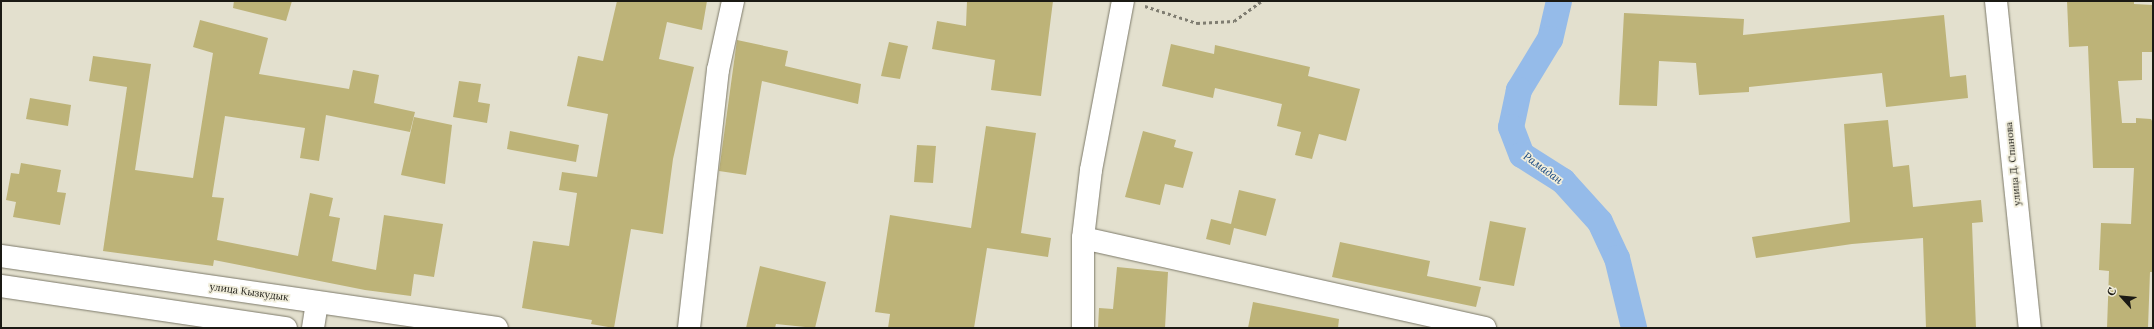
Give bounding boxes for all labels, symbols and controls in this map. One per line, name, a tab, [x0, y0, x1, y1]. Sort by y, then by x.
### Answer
street label: улица Д. Спанова	[2003, 122, 2023, 206]
water label: Рамадан	[1521, 149, 1565, 187]
north arrow	[2102, 277, 2142, 317]
street label: улица Кызкудык	[209, 281, 289, 303]
text: С	[2103, 285, 2119, 298]

